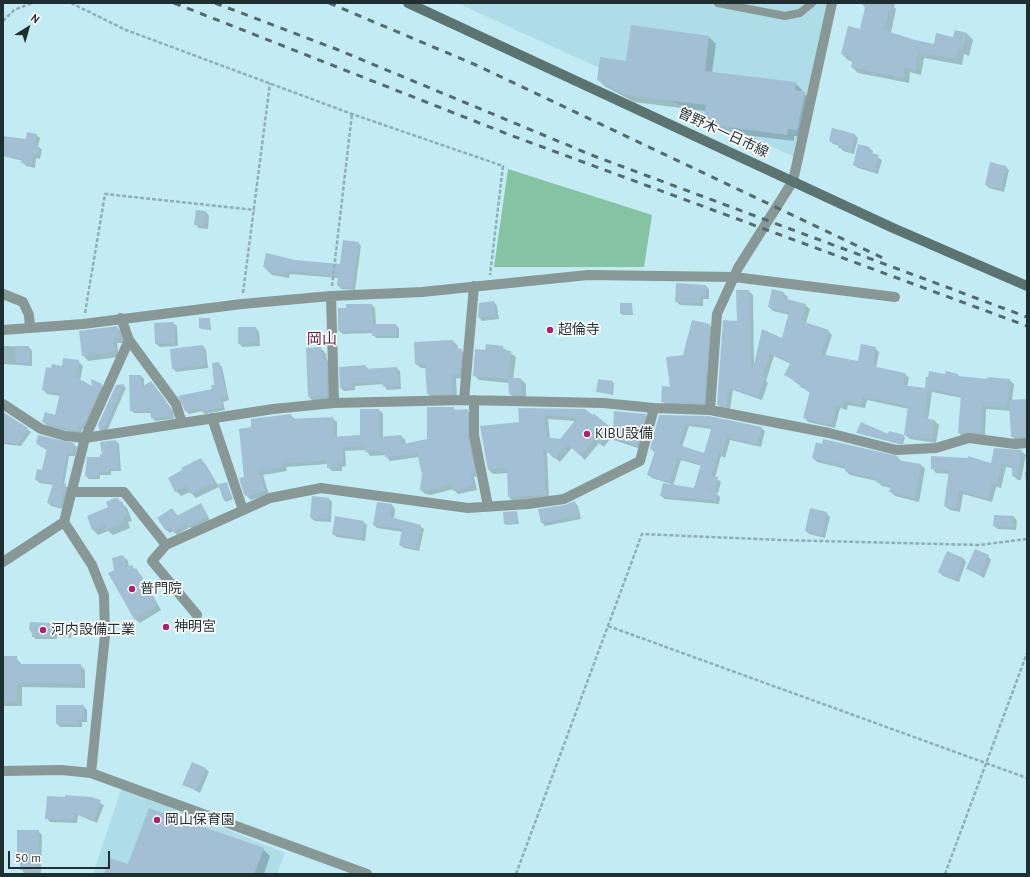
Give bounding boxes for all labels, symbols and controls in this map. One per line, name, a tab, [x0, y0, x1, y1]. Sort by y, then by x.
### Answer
north arrow	[8, 8, 48, 48]
text: N	[28, 11, 42, 26]
street label: 曽野木一日市線	[675, 105, 771, 161]
place label: 超倫寺	[558, 322, 600, 338]
marker: 超倫寺	[545, 325, 555, 335]
district label: 岡山	[307, 331, 337, 349]
place label: KIBU設備	[595, 426, 653, 442]
marker: KIBU設備	[582, 429, 592, 439]
place label: 普門院	[140, 581, 182, 597]
marker: 普門院	[127, 584, 137, 594]
place label: 神明宮	[174, 619, 216, 635]
place label: 河内設備工業	[51, 622, 135, 638]
marker: 神明宮	[161, 622, 171, 632]
marker: 河内設備工業	[38, 625, 48, 635]
place label: 岡山保育園	[165, 812, 235, 828]
marker: 岡山保育園	[152, 815, 162, 825]
scale bar	[10, 843, 112, 869]
text: 50 m	[15, 850, 41, 865]

